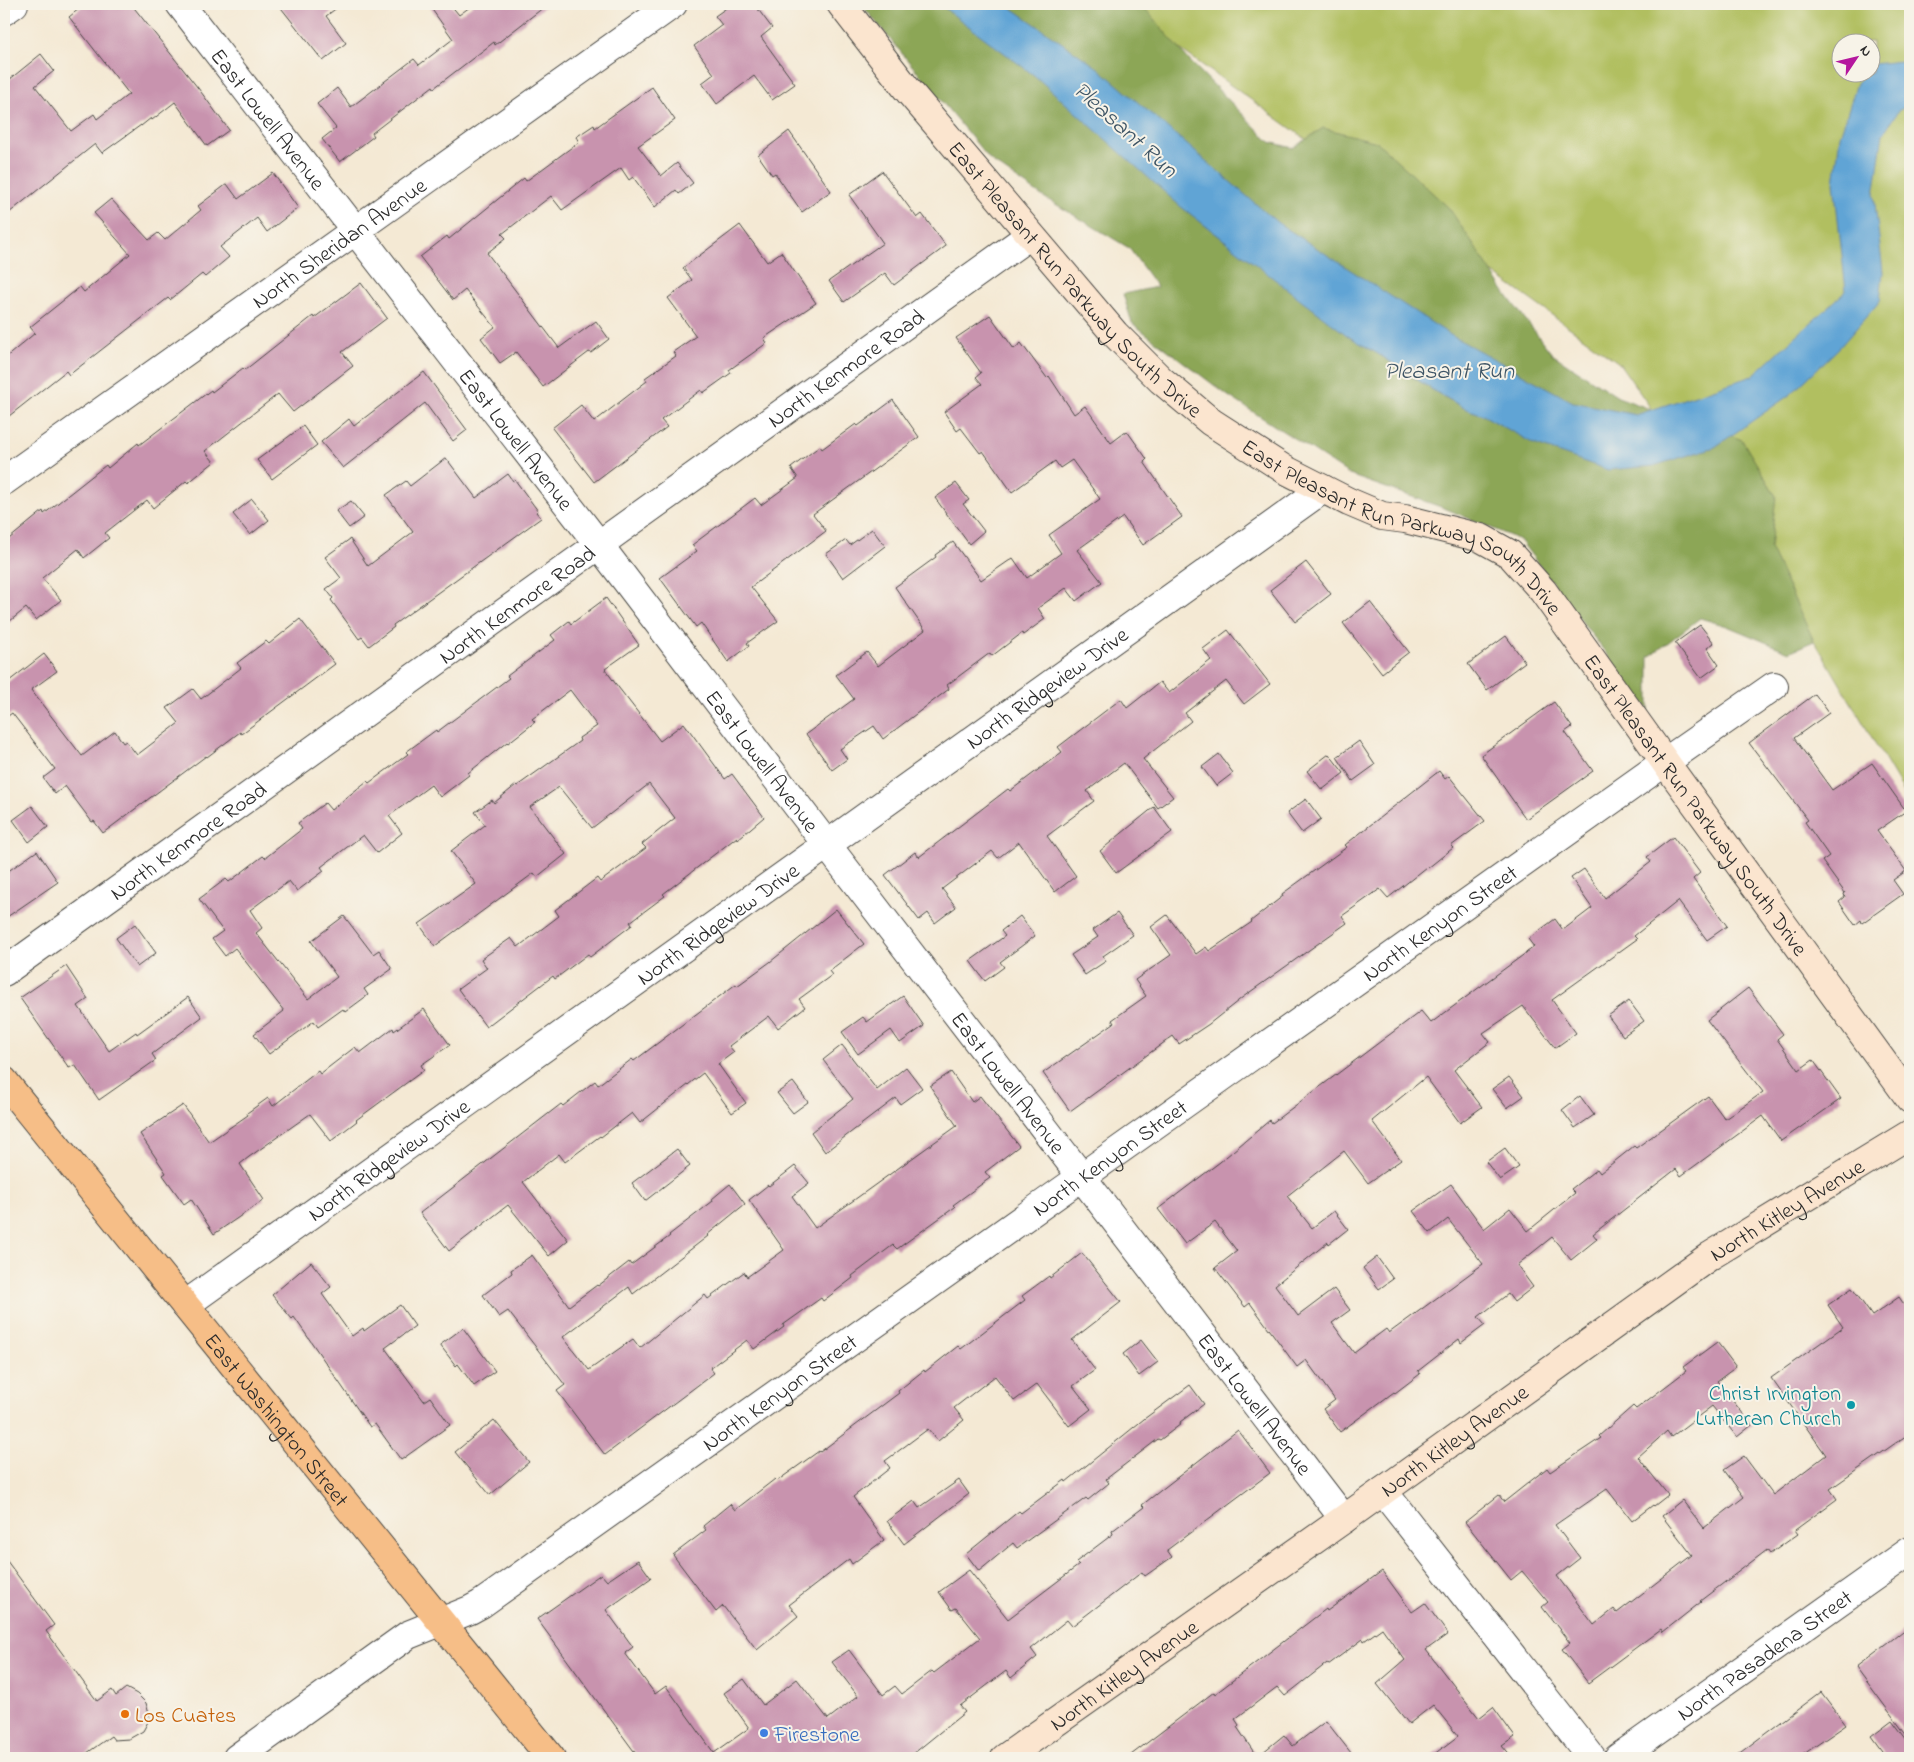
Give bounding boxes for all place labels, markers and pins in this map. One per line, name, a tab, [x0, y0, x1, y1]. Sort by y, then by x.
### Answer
place label: Christ Irvington Lutheran Church	[1696, 1379, 1841, 1436]
marker: Christ Irvington Lutheran Church	[1845, 1399, 1857, 1411]
place label: Los Cuates	[135, 1701, 236, 1733]
marker: Los Cuates	[119, 1708, 131, 1720]
place label: Firestone	[773, 1720, 860, 1752]
marker: Firestone	[758, 1727, 770, 1739]

